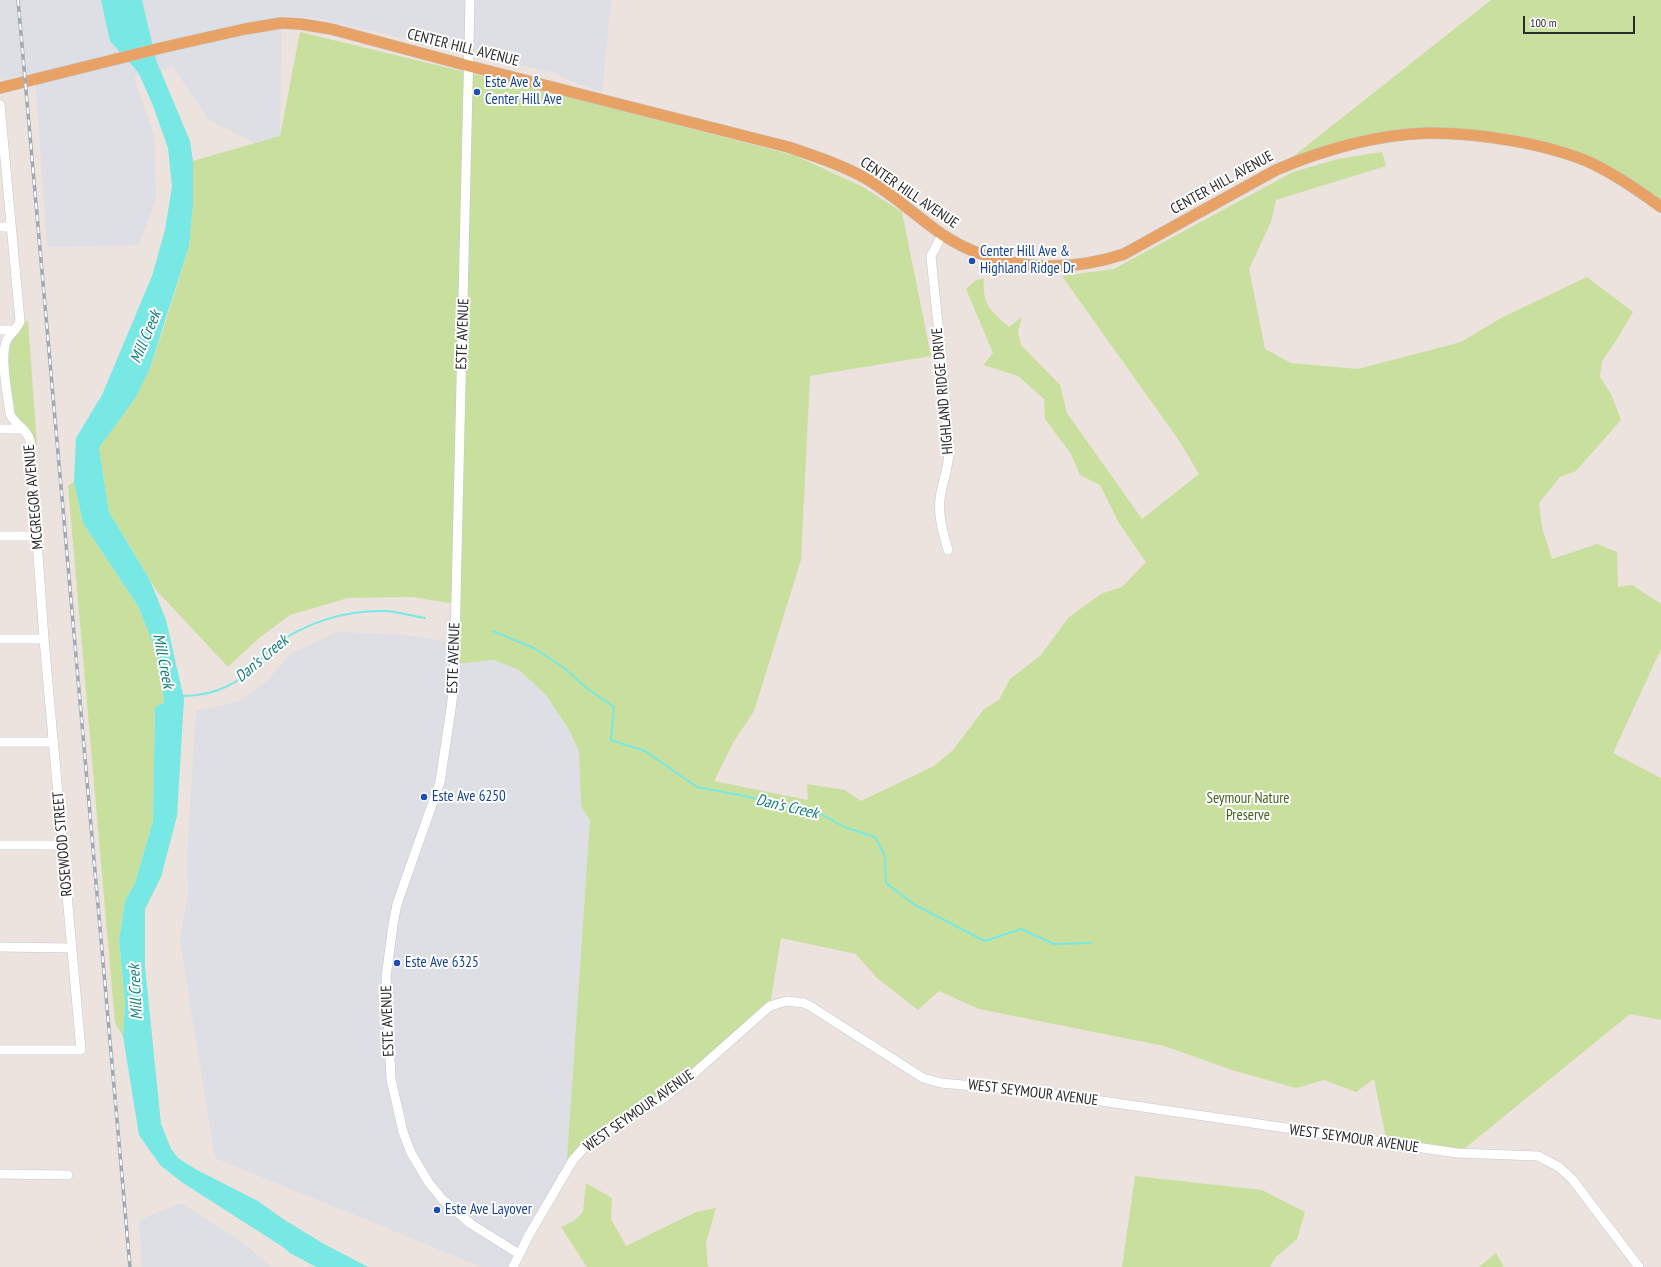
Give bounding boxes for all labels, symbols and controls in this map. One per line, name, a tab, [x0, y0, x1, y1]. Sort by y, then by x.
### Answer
scale bar	[1525, 8, 1637, 34]
text: 100 m	[1530, 15, 1557, 30]
street label: CENTER HILL AVENUE	[405, 25, 521, 71]
place label: Este Ave & Center Hill Ave	[485, 74, 562, 109]
marker: Este Ave & Center Hill Ave	[472, 87, 482, 97]
street label: CENTER HILL AVENUE	[1168, 147, 1276, 219]
street label: CENTER HILL AVENUE	[857, 154, 961, 232]
place label: Center Hill Ave & Highland Ridge Dr	[980, 243, 1075, 278]
marker: Center Hill Ave & Highland Ridge Dr	[967, 256, 977, 266]
street label: ESTE AVENUE	[453, 298, 473, 370]
water label: Mill Creek	[126, 308, 166, 366]
street label: HIGHLAND RIDGE DRIVE	[928, 327, 958, 455]
street label: MCGREGOR AVENUE	[20, 444, 48, 550]
street label: ESTE AVENUE	[444, 622, 464, 694]
water label: Dan’s Creek	[232, 631, 292, 687]
water label: Mill Creek	[148, 632, 178, 690]
place label: Este Ave 6250	[432, 788, 506, 806]
park label: Seymour Nature Preserve	[1206, 790, 1290, 825]
street label: ROSEWOOD STREET	[49, 791, 77, 897]
water label: Dan’s Creek	[754, 791, 820, 823]
marker: Este Ave 6250	[419, 792, 429, 802]
place label: Este Ave 6325	[405, 954, 479, 972]
marker: Este Ave 6325	[392, 958, 402, 968]
water label: Mill Creek	[125, 964, 147, 1020]
street label: ESTE AVENUE	[378, 985, 398, 1057]
street label: WEST SEYMOUR AVENUE	[580, 1066, 698, 1156]
street label: WEST SEYMOUR AVENUE	[967, 1076, 1099, 1110]
street label: WEST SEYMOUR AVENUE	[1288, 1121, 1420, 1157]
place label: Este Ave Layover	[445, 1201, 532, 1219]
marker: Este Ave Layover	[432, 1205, 442, 1215]

